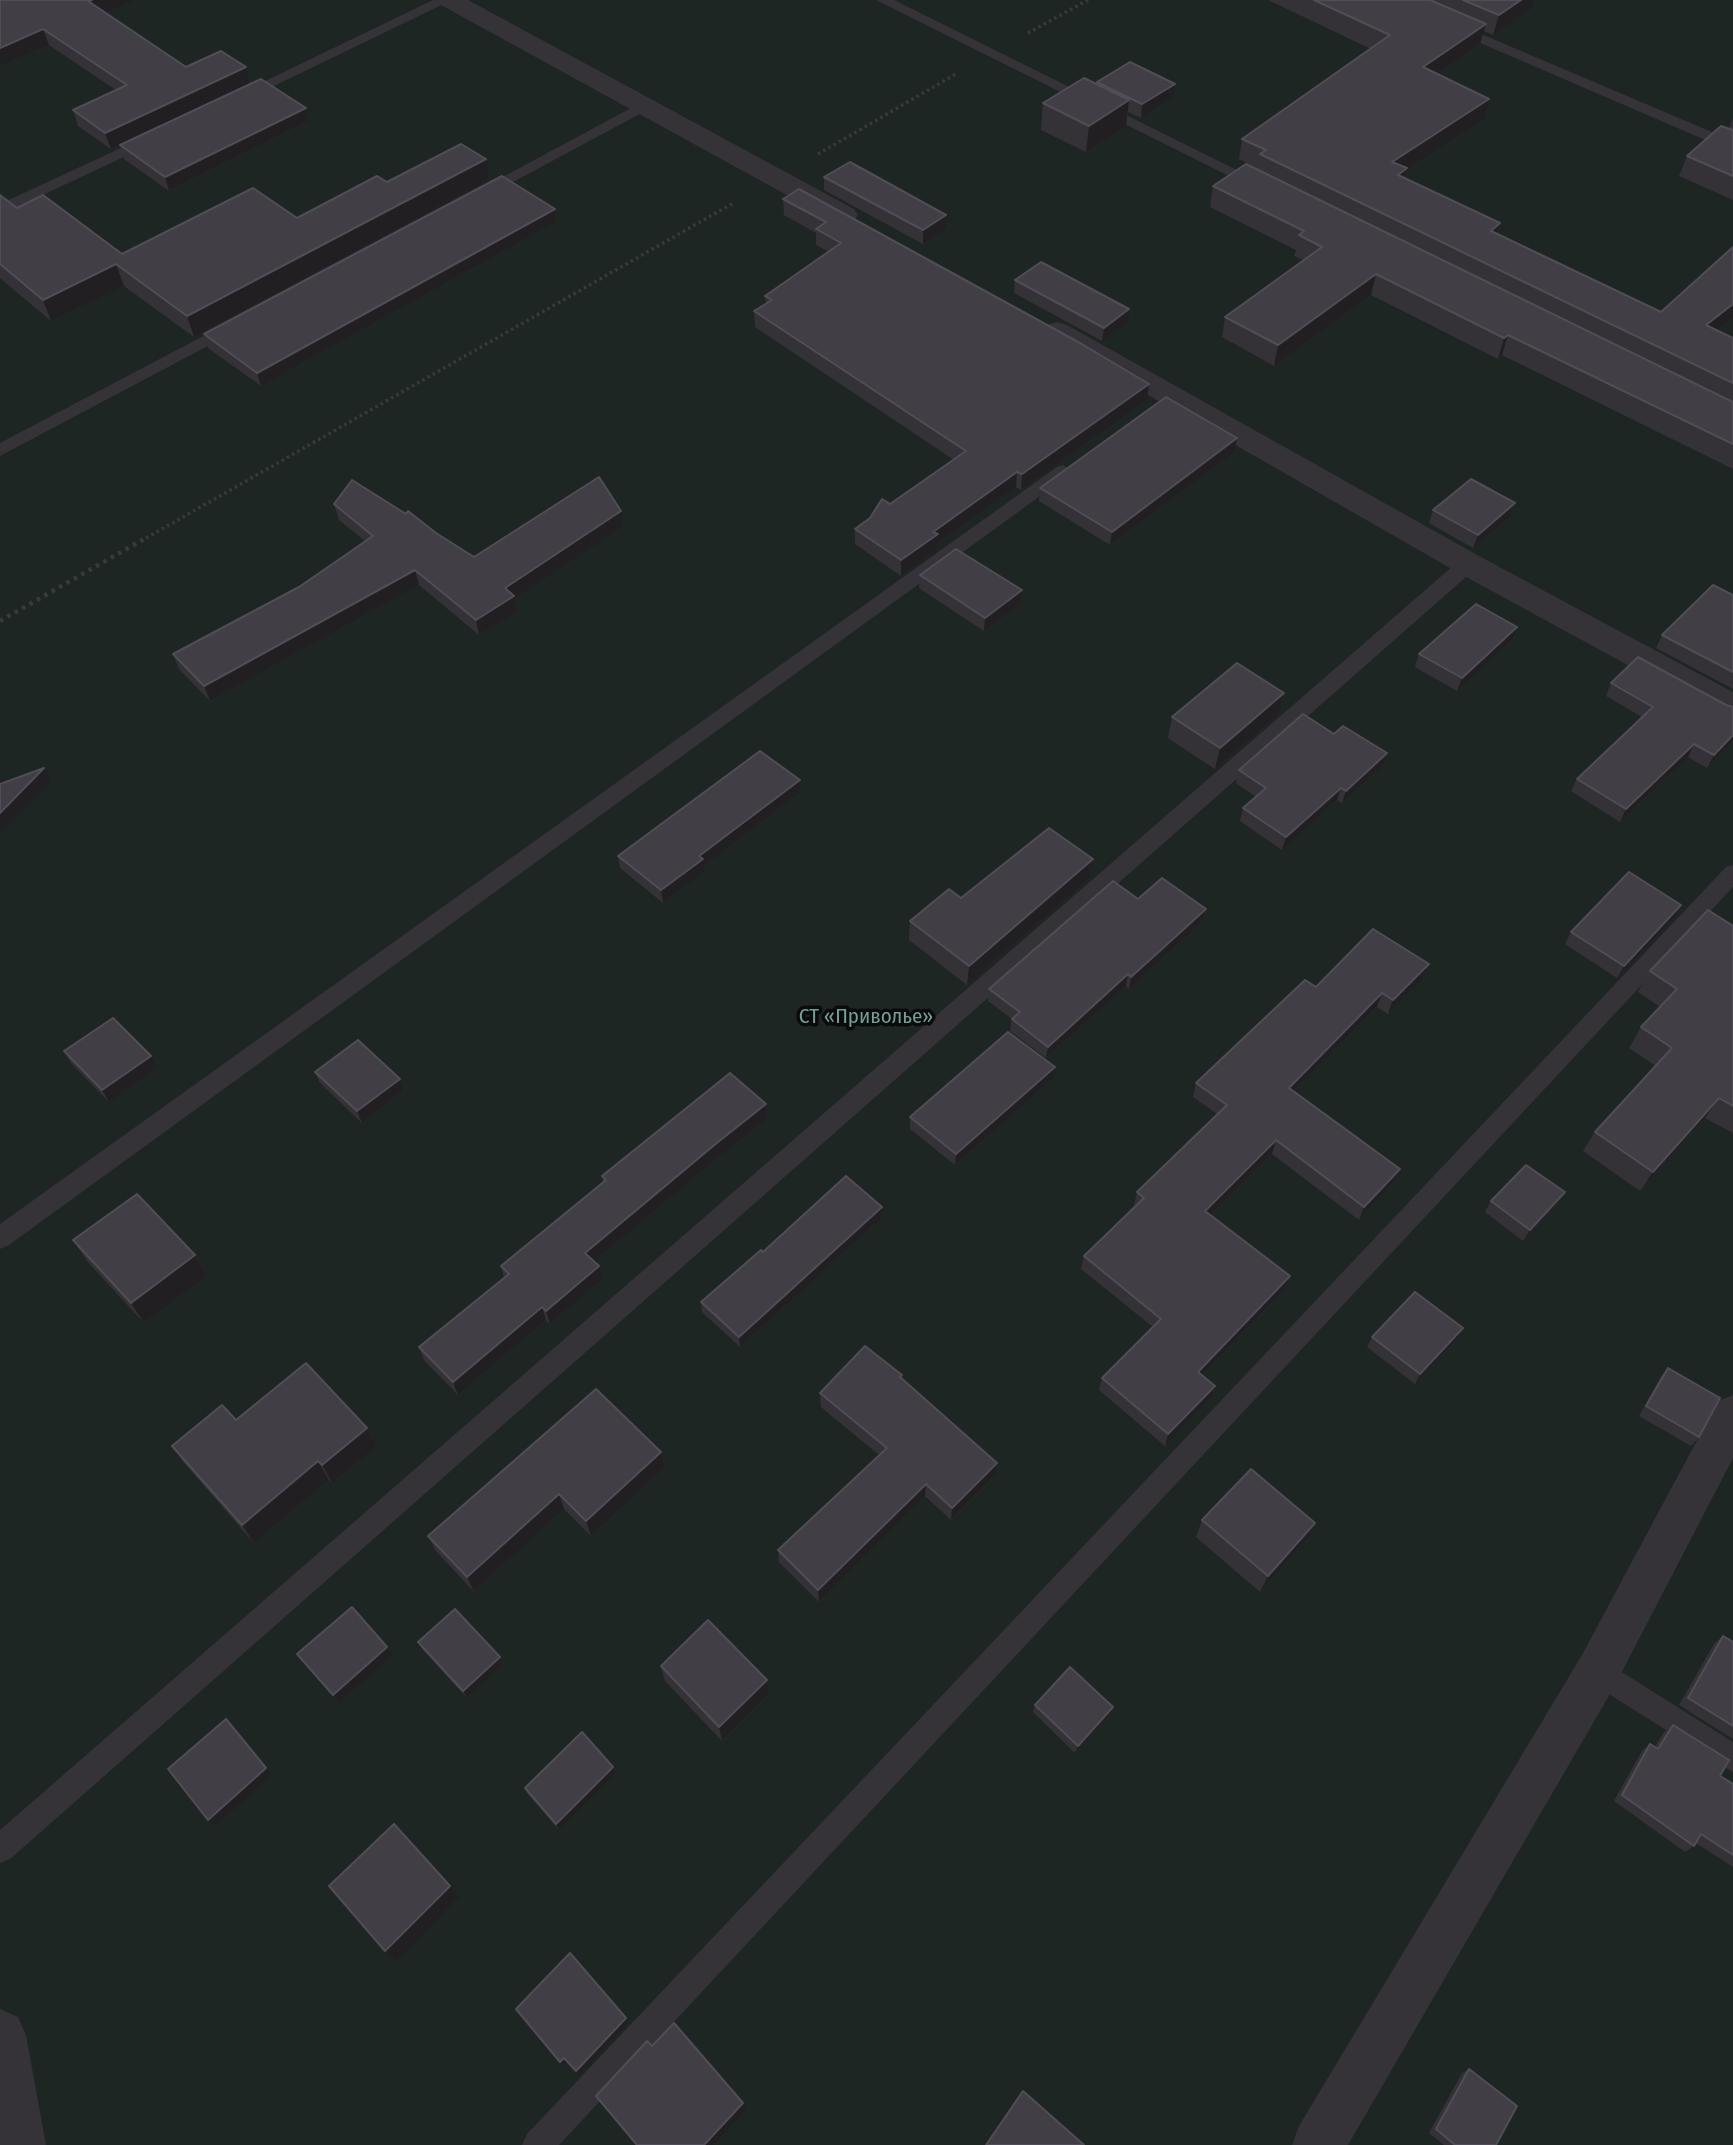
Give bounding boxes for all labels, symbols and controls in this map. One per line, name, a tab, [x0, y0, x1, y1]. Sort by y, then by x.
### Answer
park label: СТ «Приволье»	[799, 1004, 933, 1030]

